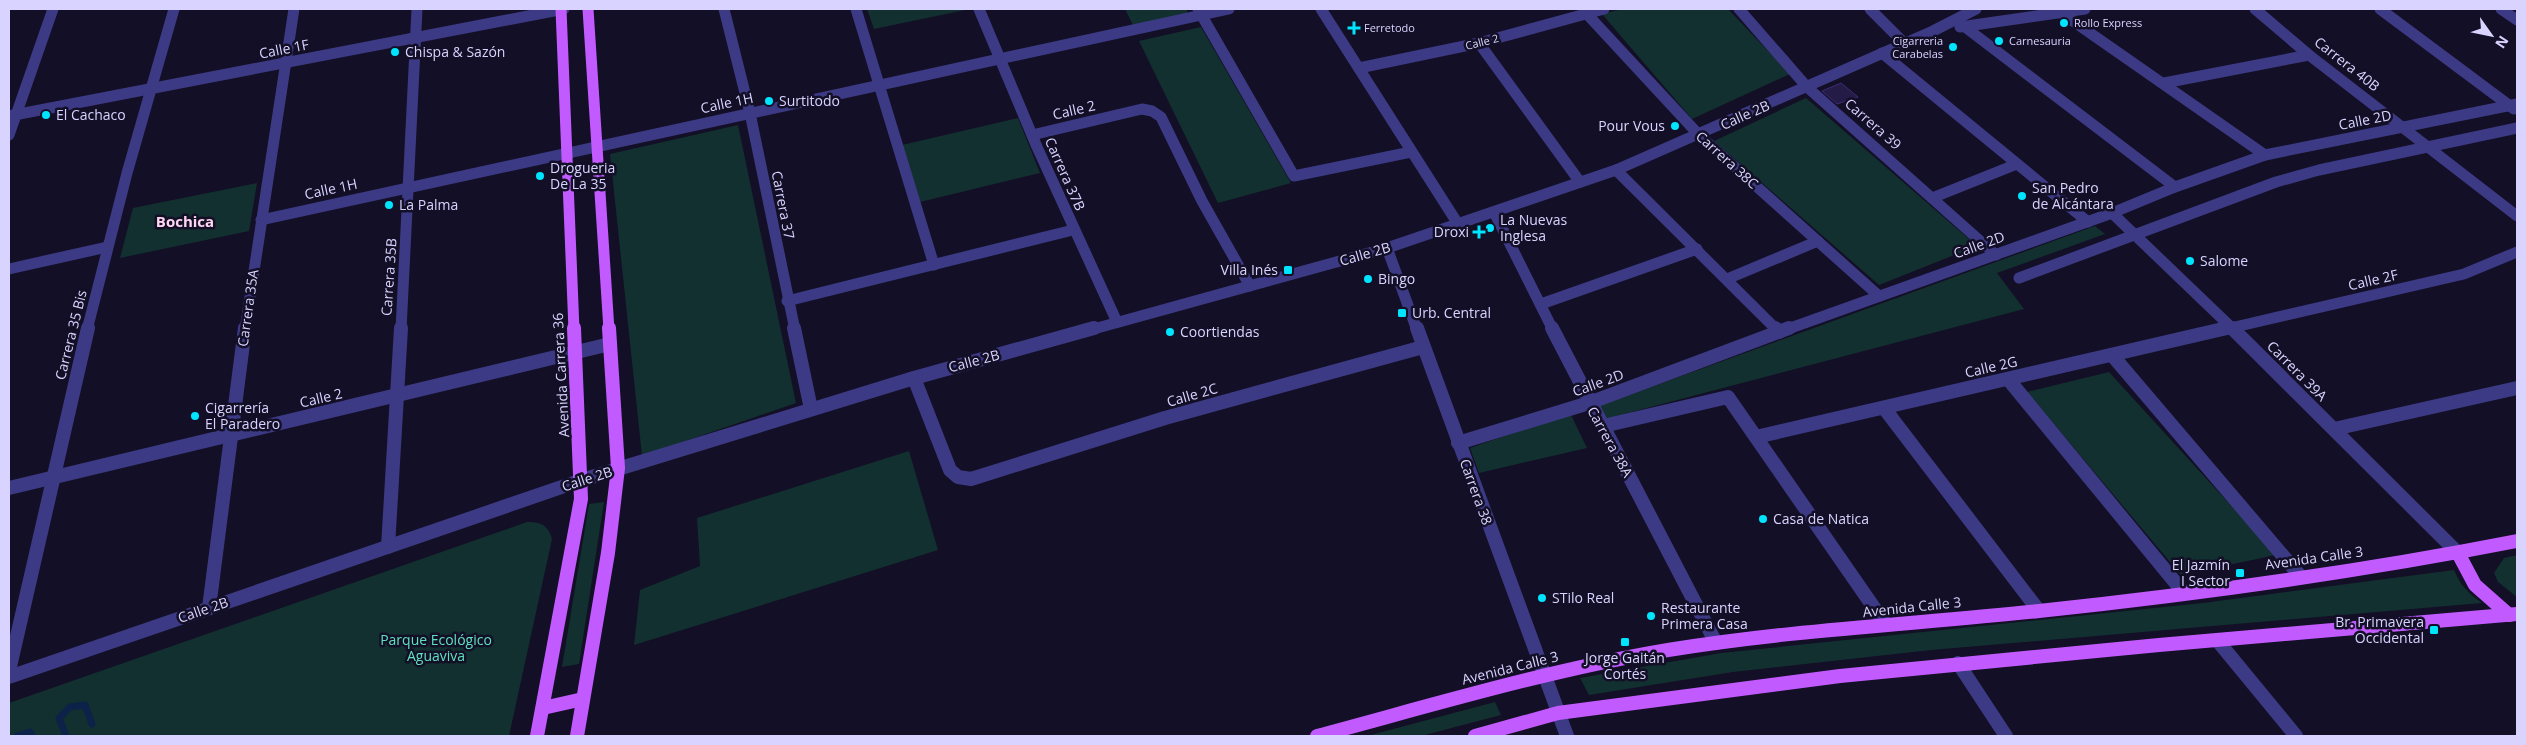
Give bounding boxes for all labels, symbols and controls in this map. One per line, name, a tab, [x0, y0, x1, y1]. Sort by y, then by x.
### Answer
north arrow	[2466, 10, 2516, 60]
place label: Rollo Express	[2074, 15, 2142, 30]
marker: Rollo Express	[2058, 17, 2070, 29]
place label: Ferretodo	[1364, 20, 1415, 35]
marker: Ferretodo	[1348, 22, 1360, 34]
street label: Calle 2	[1464, 30, 1500, 53]
street label: Carrera 40B	[2311, 32, 2384, 95]
text: N	[2491, 32, 2513, 52]
place label: Cigarreria Carabelas	[1892, 33, 1943, 61]
place label: Carnesauria	[2009, 33, 2071, 48]
street label: Calle 1F	[257, 34, 310, 63]
marker: Carnesauria	[1993, 35, 2005, 47]
marker: Cigarreria Carabelas	[1947, 41, 1959, 53]
place label: Chispa & Sazón	[405, 42, 505, 61]
marker: Chispa & Sazón	[389, 46, 401, 58]
street label: Calle 1H	[699, 88, 755, 117]
place label: Surtitodo	[779, 91, 840, 110]
street label: Carrera 39	[1841, 94, 1906, 153]
marker: Surtitodo	[763, 95, 775, 107]
street label: Calle 2	[1051, 95, 1097, 124]
street label: Calle 2B	[1717, 95, 1773, 134]
place label: El Cachaco	[56, 105, 126, 124]
street label: Calle 2D	[2337, 105, 2393, 134]
marker: El Cachaco	[40, 109, 52, 121]
place label: Pour Vous	[1598, 116, 1665, 135]
marker: Pour Vous	[1669, 120, 1681, 132]
street label: Carrera 38C	[1692, 127, 1763, 193]
street label: Carrera 37B	[1041, 134, 1090, 213]
place label: Drogueria De La 35	[550, 158, 615, 193]
street label: Carrera 37	[768, 169, 799, 241]
marker: Drogueria De La 35	[534, 170, 546, 182]
street label: Calle 1H	[303, 174, 359, 203]
place label: San Pedro de Alcántara	[2032, 178, 2114, 213]
marker: San Pedro de Alcántara	[2016, 190, 2028, 202]
place label: La Palma	[399, 195, 458, 214]
marker: La Palma	[383, 199, 395, 211]
place label: La Nuevas Inglesa	[1500, 210, 1567, 245]
district label: Bochica	[156, 211, 214, 231]
place label: Droxi	[1434, 222, 1469, 241]
marker: La Nuevas Inglesa	[1484, 222, 1496, 234]
marker: Droxi	[1473, 226, 1485, 238]
street label: Calle 2D	[1951, 226, 2007, 263]
street label: Carrera 35B	[376, 237, 401, 317]
street label: Calle 2B	[1337, 237, 1393, 270]
place label: Salome	[2200, 251, 2248, 270]
marker: Salome	[2184, 255, 2196, 267]
place label: Villa Inés	[1221, 260, 1278, 279]
marker: Villa Inés	[1282, 264, 1294, 276]
street label: Calle 2F	[2346, 265, 2400, 294]
street label: Carrera 35A	[233, 268, 262, 348]
place label: Bingo	[1378, 269, 1415, 288]
marker: Bingo	[1362, 273, 1374, 285]
street label: Carrera 35 Bis	[50, 288, 91, 382]
place label: Urb. Central	[1412, 303, 1491, 322]
marker: Urb. Central	[1396, 307, 1408, 319]
street label: Avenida Carrera 36	[548, 312, 573, 438]
place label: Coortiendas	[1180, 322, 1260, 341]
marker: Coortiendas	[1164, 326, 1176, 338]
street label: Carrera 39A	[2263, 336, 2332, 405]
street label: Calle 2B	[946, 345, 1002, 376]
street label: Calle 2G	[1963, 351, 2019, 382]
street label: Calle 2D	[1570, 364, 1626, 401]
street label: Calle 2C	[1164, 378, 1220, 411]
street label: Calle 2	[298, 383, 344, 412]
place label: Cigarrería El Paradero	[205, 398, 280, 433]
street label: Carrera 38A	[1583, 403, 1638, 481]
marker: Cigarrería El Paradero	[189, 410, 201, 422]
street label: Carrera 38	[1456, 456, 1497, 528]
street label: Calle 2B	[559, 461, 615, 496]
place label: Casa de Natica	[1773, 509, 1869, 528]
marker: Casa de Natica	[1757, 513, 1769, 525]
street label: Avenida Calle 3	[2264, 541, 2364, 574]
place label: El Jazmín I Sector	[2172, 555, 2230, 590]
marker: El Jazmín I Sector	[2234, 567, 2246, 579]
place label: STilo Real	[1552, 588, 1614, 607]
street label: Calle 2B	[175, 592, 231, 627]
marker: STilo Real	[1536, 592, 1548, 604]
street label: Avenida Calle 3	[1862, 592, 1962, 621]
place label: Restaurante Primera Casa	[1661, 598, 1748, 633]
marker: Restaurante Primera Casa	[1645, 610, 1657, 622]
place label: Br. Primavera Occidental	[2335, 612, 2424, 647]
marker: Br. Primavera Occidental	[2428, 624, 2440, 636]
park label: Parque Ecológico Aguaviva	[380, 630, 492, 665]
marker: Jorge Gaitán Cortés	[1619, 636, 1631, 648]
street label: Avenida Calle 3	[1460, 646, 1560, 689]
place label: Jorge Gaitán Cortés	[1583, 648, 1665, 683]

